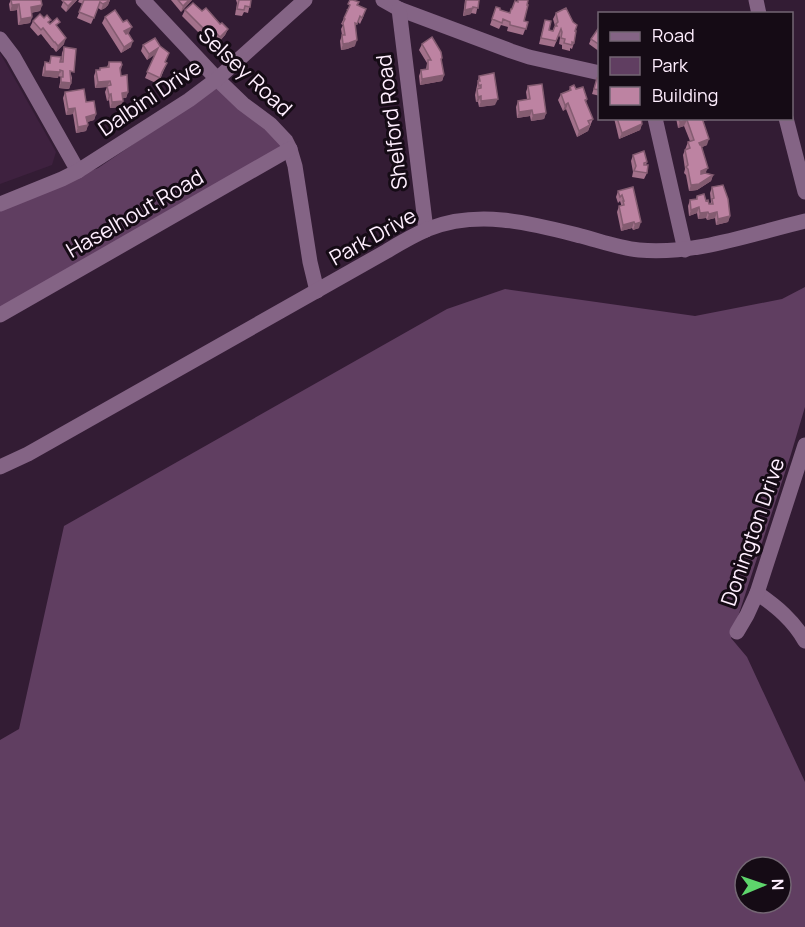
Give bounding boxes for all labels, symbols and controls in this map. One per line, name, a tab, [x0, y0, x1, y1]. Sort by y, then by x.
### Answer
legend	[598, 12, 793, 120]
street label: Selsey Road	[193, 21, 298, 122]
text: Road	[652, 23, 695, 47]
street label: Dalbini Drive	[92, 52, 206, 142]
street label: Shelford Road	[369, 53, 413, 191]
text: Park	[652, 53, 689, 77]
text: Building	[652, 83, 718, 107]
street label: Haselhout Road	[61, 163, 208, 264]
street label: Park Drive	[324, 201, 421, 271]
street label: Donington Drive	[714, 454, 791, 610]
north arrow	[733, 855, 793, 915]
text: N	[767, 878, 789, 891]

